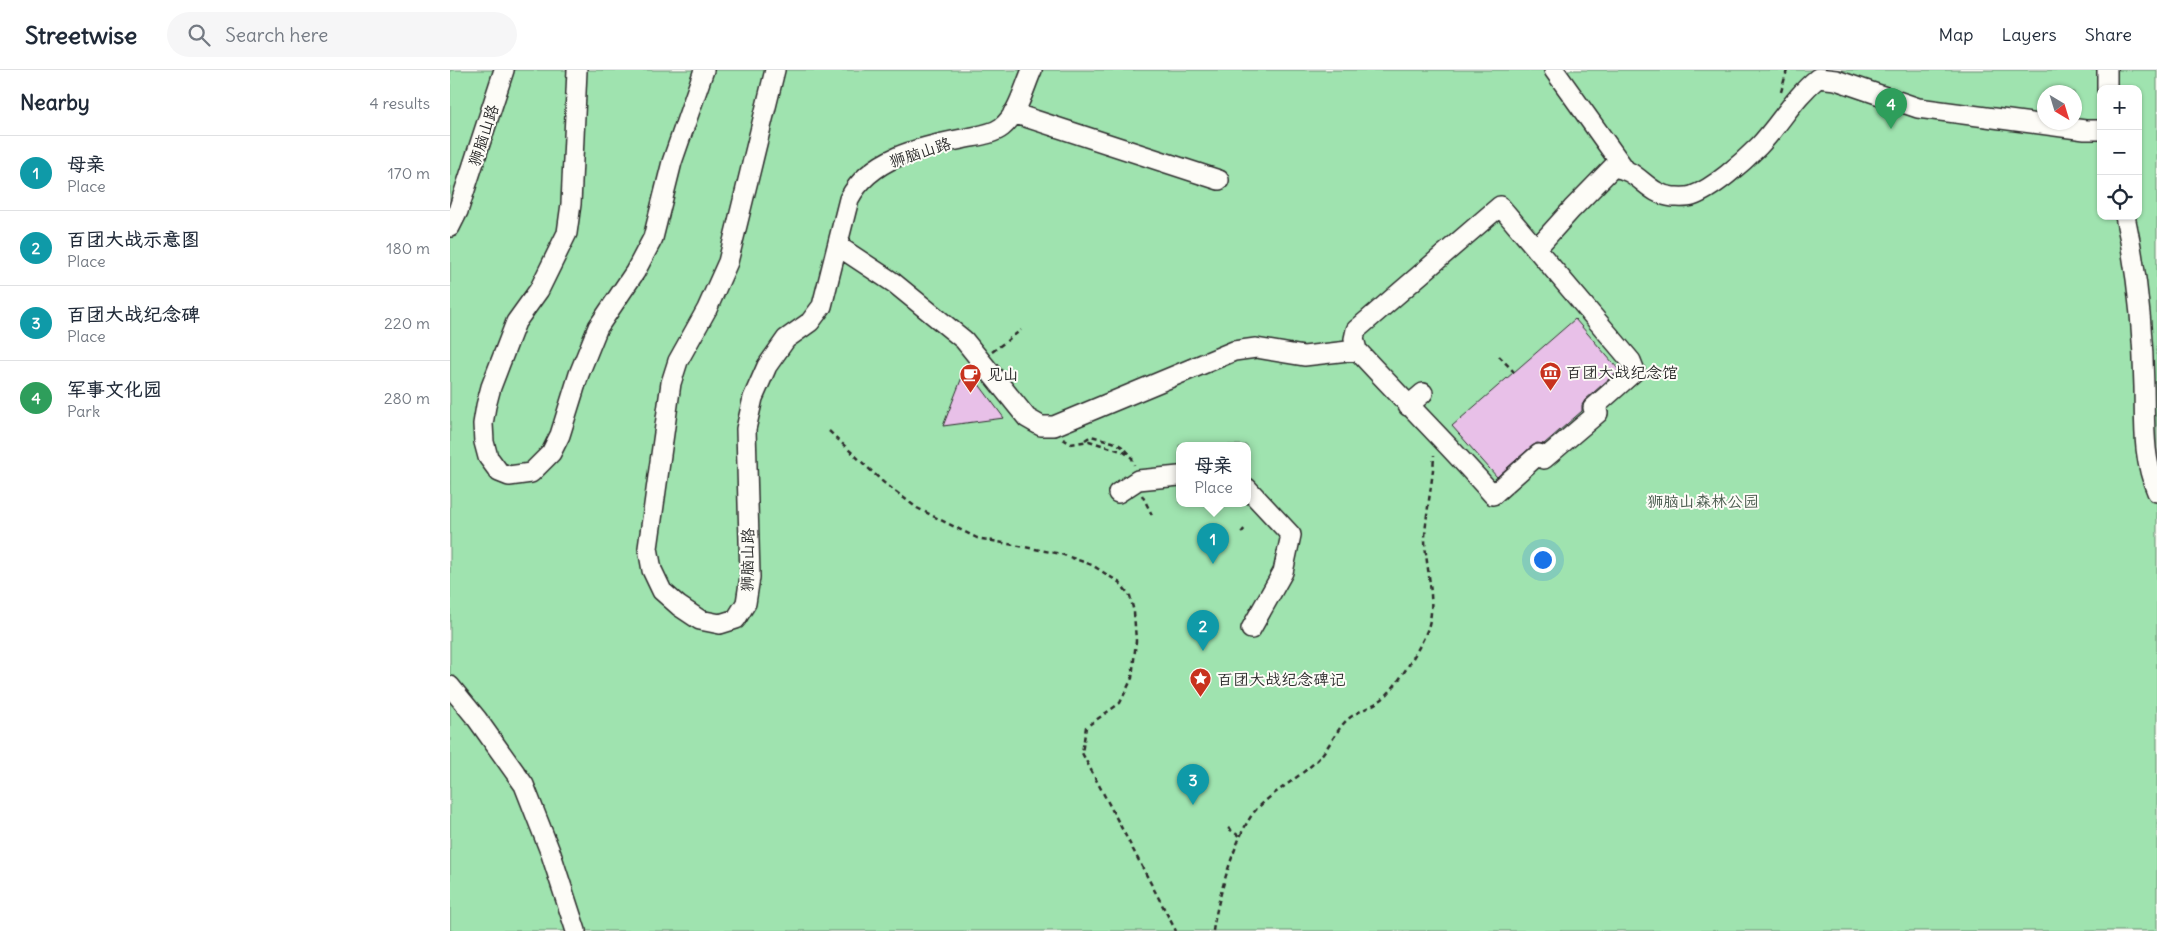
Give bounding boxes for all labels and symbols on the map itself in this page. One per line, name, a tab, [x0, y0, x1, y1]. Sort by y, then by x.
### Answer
north arrow	[2037, 85, 2082, 130]
pin: 4	[1875, 88, 1907, 129]
street label: 狮脑山路	[464, 101, 502, 169]
street label: 狮脑山路	[886, 133, 954, 171]
museum icon: 百团大战纪念馆	[1538, 360, 1562, 391]
cafe icon: 见山	[959, 362, 983, 393]
place label: 百团大战纪念馆	[1566, 362, 1678, 382]
place label: 见山	[987, 364, 1019, 384]
park label: 狮脑山森林公园	[1647, 491, 1759, 511]
pin: 1	[1197, 523, 1229, 564]
street label: 狮脑山路	[736, 528, 758, 592]
your location	[1530, 547, 1556, 573]
pin: 2	[1187, 610, 1219, 651]
place icon: 百团大战纪念碑记	[1189, 667, 1213, 698]
place label: 百团大战纪念碑记	[1217, 669, 1345, 689]
pin: 3	[1177, 764, 1209, 805]

